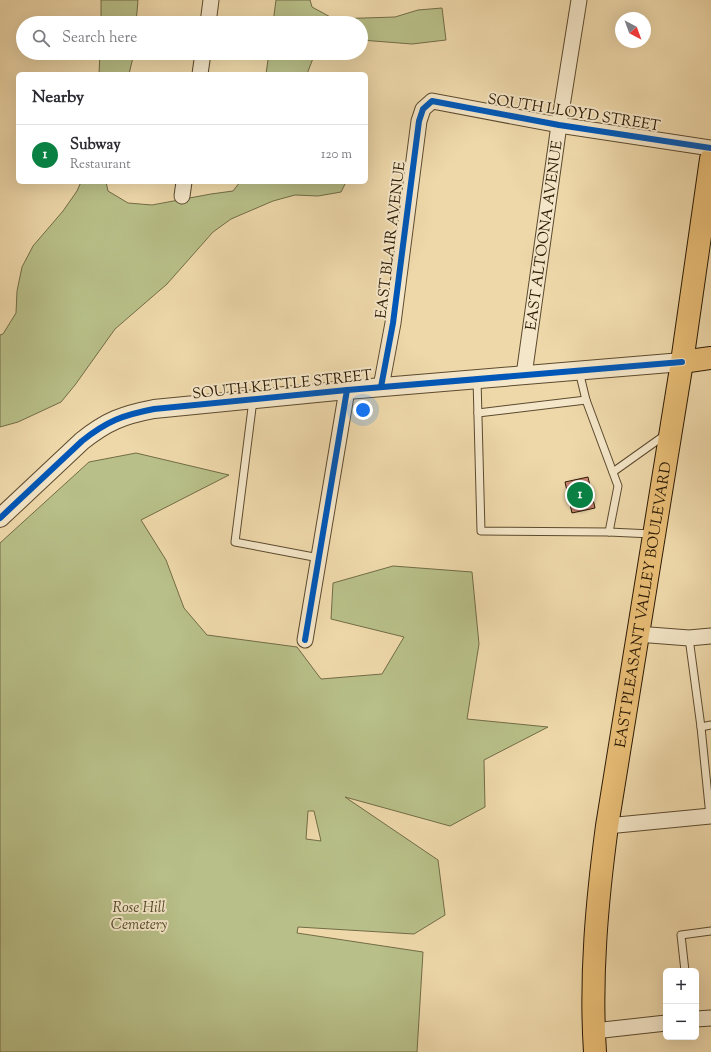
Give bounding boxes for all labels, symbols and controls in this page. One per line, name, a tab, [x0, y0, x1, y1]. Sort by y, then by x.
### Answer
north arrow	[615, 12, 651, 48]
search box	[16, 16, 368, 60]
icon: search	[30, 27, 52, 49]
text: Search here	[62, 28, 137, 49]
text: Nearby	[32, 86, 84, 110]
street label: SOUTH LLOYD STREET	[486, 89, 662, 138]
text: Subway	[70, 135, 121, 156]
street label: EAST ALTOONA AVENUE	[521, 139, 569, 332]
text: 1	[43, 146, 47, 164]
text: 120 m	[321, 146, 352, 164]
text: Restaurant	[70, 156, 131, 174]
street label: EAST BLAIR AVENUE	[371, 161, 412, 320]
street label: SOUTH KETTLE STREET	[191, 366, 374, 405]
your location	[353, 400, 373, 420]
street label: EAST PLEASANT VALLEY BOULEVARD	[611, 460, 678, 749]
pin: 1	[567, 480, 593, 510]
park label: Rose Hill Cemetery	[111, 898, 167, 936]
map controls	[663, 968, 699, 1040]
button: +	[663, 968, 699, 1004]
button: −	[663, 1004, 699, 1040]

